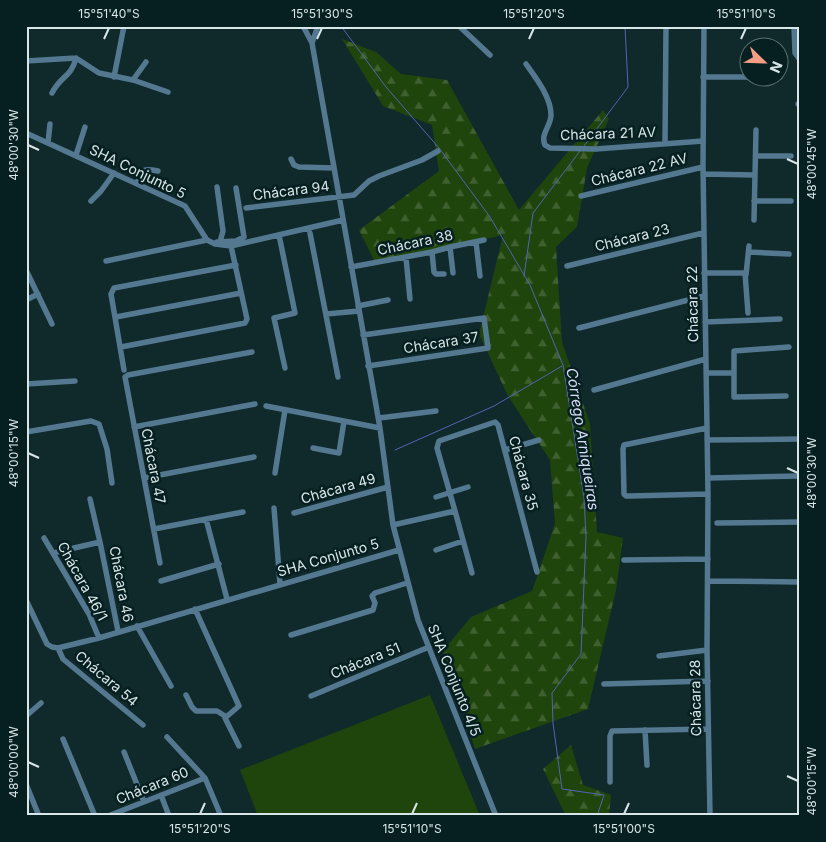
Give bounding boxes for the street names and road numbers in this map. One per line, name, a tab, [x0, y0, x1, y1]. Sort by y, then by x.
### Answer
street label: Chácara 21 AV	[560, 123, 657, 143]
street label: SHA Conjunto 5	[87, 140, 189, 202]
street label: Chácara 22 AV	[589, 149, 689, 189]
street label: Chácara 94	[252, 177, 330, 203]
street label: Chácara 23	[593, 219, 671, 255]
street label: Chácara 38	[376, 226, 454, 258]
street label: Chácara 22	[683, 266, 701, 342]
street label: Chácara 37	[402, 328, 480, 356]
street label: Chácara 47	[138, 427, 170, 505]
street label: Chácara 35	[506, 434, 542, 512]
street label: Chácara 49	[299, 469, 377, 507]
street label: SHA Conjunto 5	[275, 534, 381, 580]
street label: Chácara 46/1	[54, 538, 112, 624]
street label: Chácara 46	[106, 545, 138, 623]
street label: SHA Conjunto 4/5	[425, 622, 485, 738]
street label: Chácara 51	[328, 638, 402, 682]
street label: Chácara 54	[72, 647, 142, 709]
street label: Chácara 28	[686, 660, 704, 736]
street label: Chácara 60	[113, 763, 191, 807]

